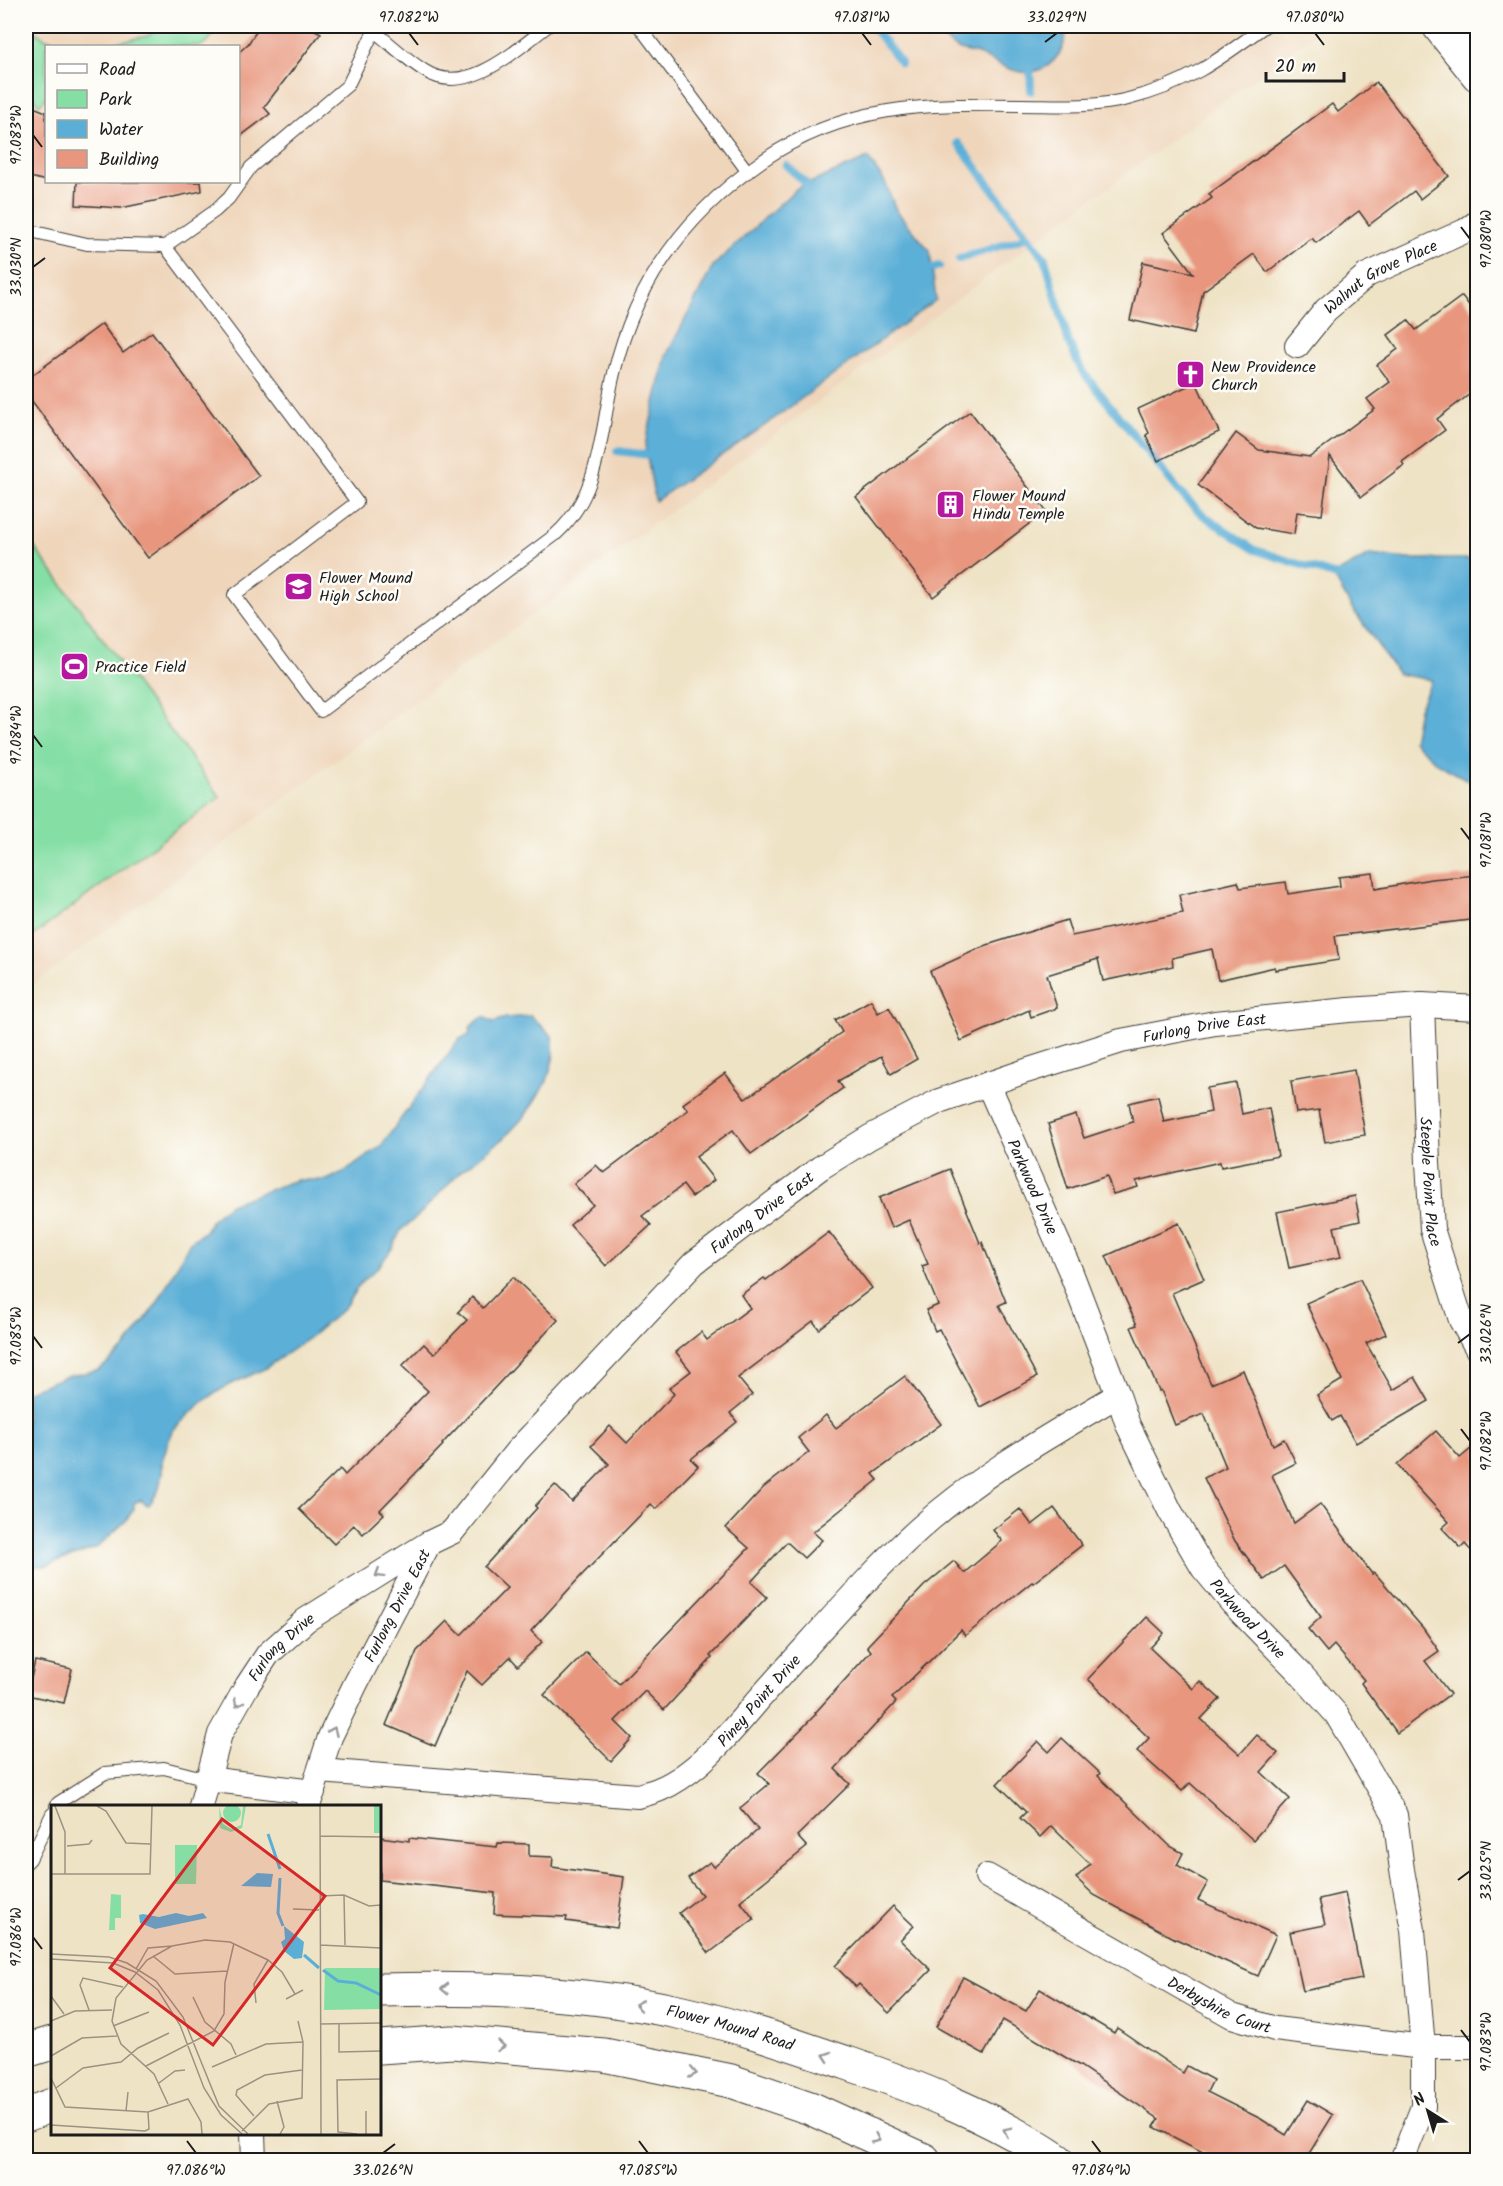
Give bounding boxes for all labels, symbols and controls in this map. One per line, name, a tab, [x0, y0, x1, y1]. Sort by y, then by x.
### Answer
text: 97.082°W	[379, 6, 439, 30]
text: 97.081°W	[834, 6, 890, 30]
text: 33.029°N	[1027, 6, 1087, 30]
text: 97.080°W	[1286, 6, 1345, 30]
legend	[45, 45, 240, 183]
scale bar	[1266, 45, 1344, 83]
text: 20 m	[1275, 53, 1316, 82]
text: Road	[99, 56, 136, 85]
text: Park	[99, 86, 132, 115]
text: 97.083°W	[5, 105, 29, 165]
text: Water	[99, 116, 144, 145]
text: Building	[99, 146, 159, 175]
text: 97.080°W	[1475, 209, 1499, 268]
street label: Walnut Grove Place	[1319, 234, 1442, 321]
text: 33.030°N	[5, 237, 29, 297]
place label: New Providence Church	[1211, 355, 1316, 398]
church icon: New Providence Church	[1174, 359, 1206, 391]
place label: Flower Mound Hindu Temple	[972, 484, 1066, 527]
building icon: Flower Mound Hindu Temple	[935, 488, 967, 520]
place label: Flower Mound High School	[319, 566, 413, 609]
school or university icon: Flower Mound High School	[282, 570, 314, 602]
sports icon: Practice Field	[58, 650, 90, 682]
place label: Practice Field	[95, 655, 187, 680]
text: 97.084°W	[5, 705, 29, 765]
text: 97.081°W	[1475, 812, 1499, 868]
street label: Furlong Drive East	[1141, 1007, 1268, 1051]
street label: Steeple Point Place	[1412, 1117, 1448, 1250]
street label: Parkwood Drive	[1000, 1135, 1064, 1239]
street label: Furlong Drive East	[705, 1165, 820, 1261]
text: 33.026°N	[1475, 1304, 1499, 1364]
text: 97.085°W	[5, 1306, 29, 1366]
text: 97.082°W	[1475, 1411, 1499, 1471]
street label: Furlong Drive East	[358, 1544, 438, 1667]
one-way arrow	[375, 1567, 386, 1578]
street label: Parkwood Drive	[1203, 1574, 1291, 1665]
street label: Furlong Drive	[242, 1607, 320, 1687]
street label: Piney Point Drive	[712, 1649, 808, 1753]
one-way arrow	[234, 1697, 245, 1707]
one-way arrow	[326, 1726, 338, 1737]
inset map	[51, 1805, 381, 2135]
text: 33.025°N	[1475, 1841, 1499, 1901]
text: 97.086°W	[5, 1907, 29, 1967]
street label: Derbyshire Court	[1162, 1970, 1275, 2041]
one-way arrow	[441, 1983, 450, 1995]
street label: Flower Mound Road	[664, 1999, 798, 2059]
one-way arrow	[634, 2000, 644, 2012]
text: 97.083°W	[1475, 2012, 1499, 2072]
one-way arrow	[496, 2039, 505, 2052]
one-way arrow	[822, 2051, 833, 2064]
one-way arrow	[688, 2066, 698, 2079]
north arrow	[1398, 2081, 1458, 2141]
text: N	[1408, 2087, 1431, 2113]
one-way arrow	[1002, 2126, 1013, 2138]
one-way arrow	[870, 2131, 881, 2143]
text: 97.086°W	[166, 2159, 226, 2183]
text: 33.026°N	[353, 2159, 413, 2183]
text: 97.085°W	[618, 2159, 678, 2183]
text: 97.084°W	[1071, 2159, 1131, 2183]

